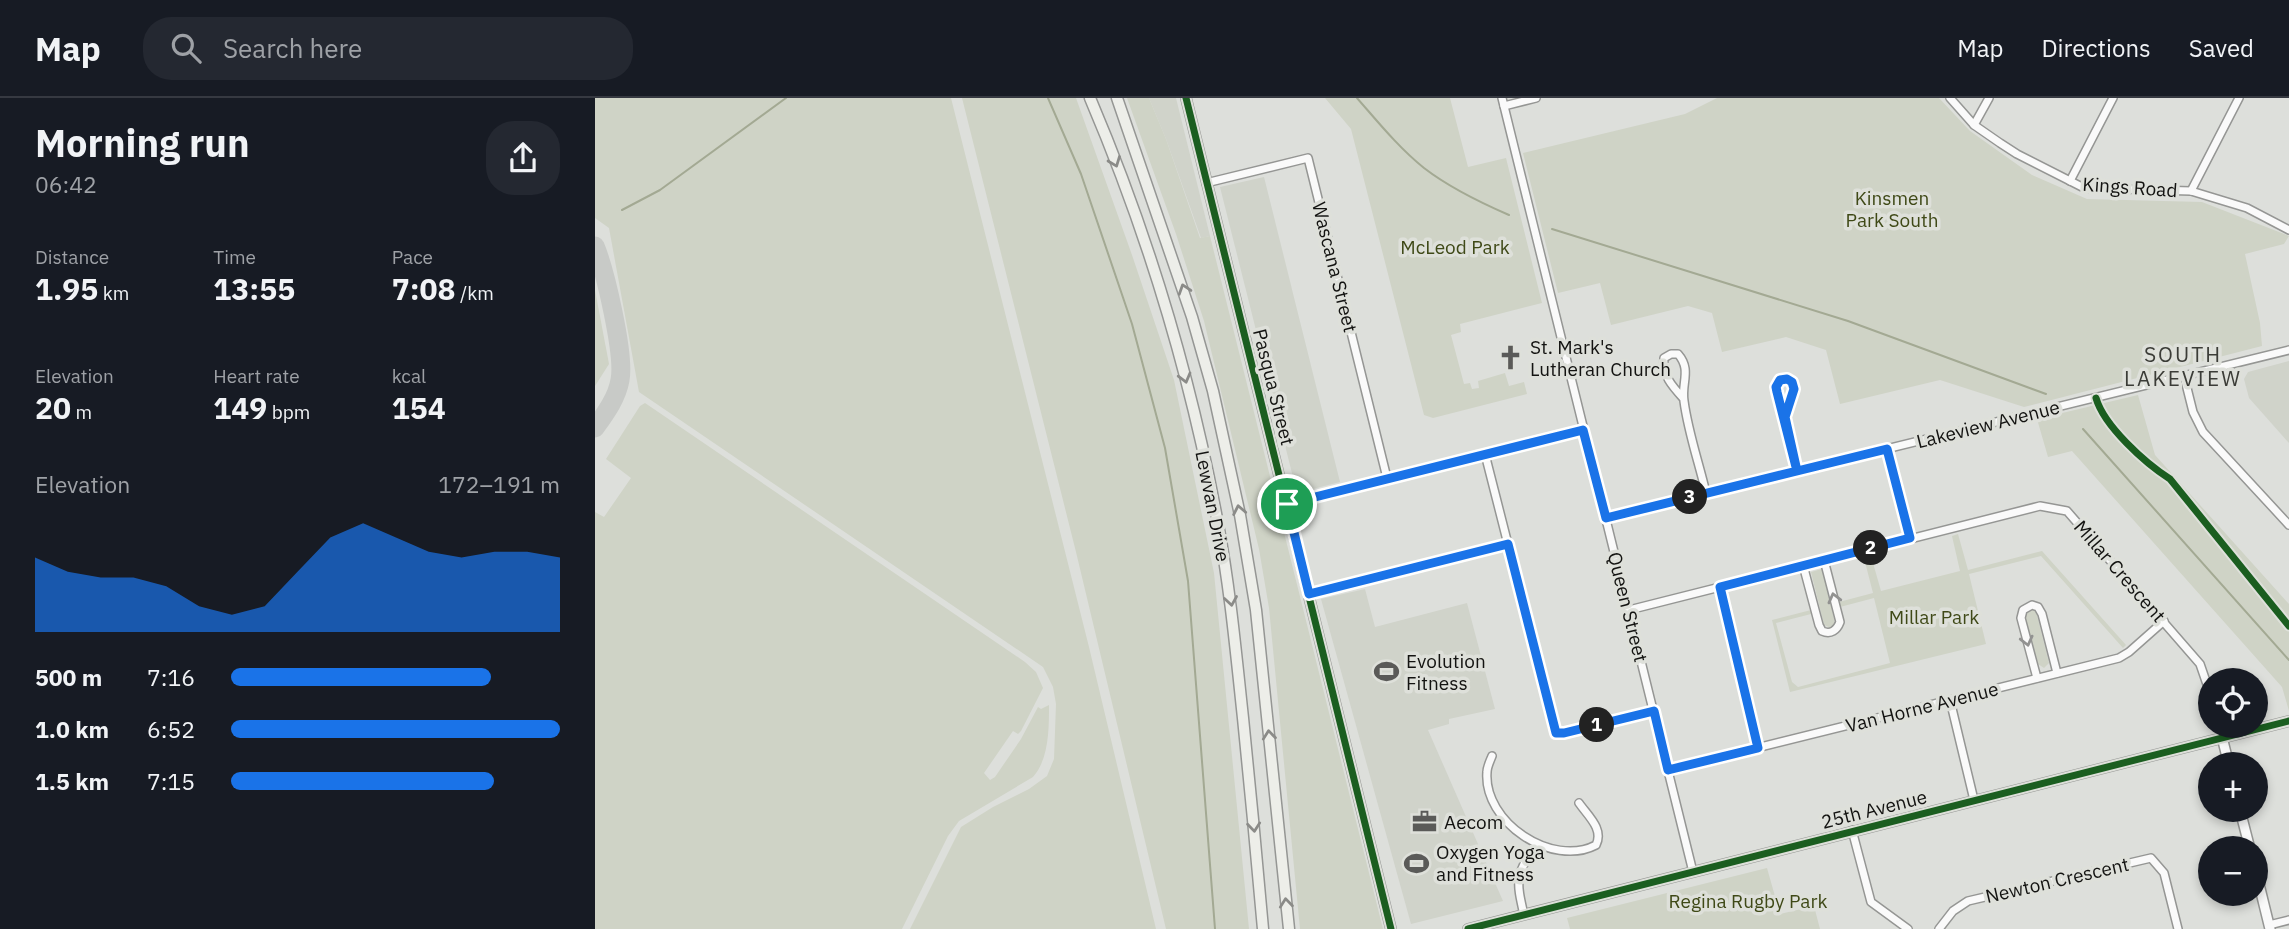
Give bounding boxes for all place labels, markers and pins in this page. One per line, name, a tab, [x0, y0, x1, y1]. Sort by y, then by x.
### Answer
place label: St. Mark's Lutheran Church	[1530, 335, 1671, 381]
church icon: St. Mark's Lutheran Church	[1496, 344, 1524, 372]
pin	[1257, 474, 1317, 534]
pin: 3	[1673, 480, 1707, 514]
pin: 2	[1853, 531, 1889, 566]
place label: Evolution Fitness	[1406, 649, 1486, 695]
sports icon: Evolution Fitness	[1372, 658, 1400, 686]
pin: 1	[1579, 708, 1615, 742]
office icon: Aecom	[1410, 808, 1438, 836]
place label: Aecom	[1444, 810, 1503, 834]
place label: Oxygen Yoga and Fitness	[1436, 840, 1545, 886]
sports icon: Oxygen Yoga and Fitness	[1402, 849, 1430, 877]

